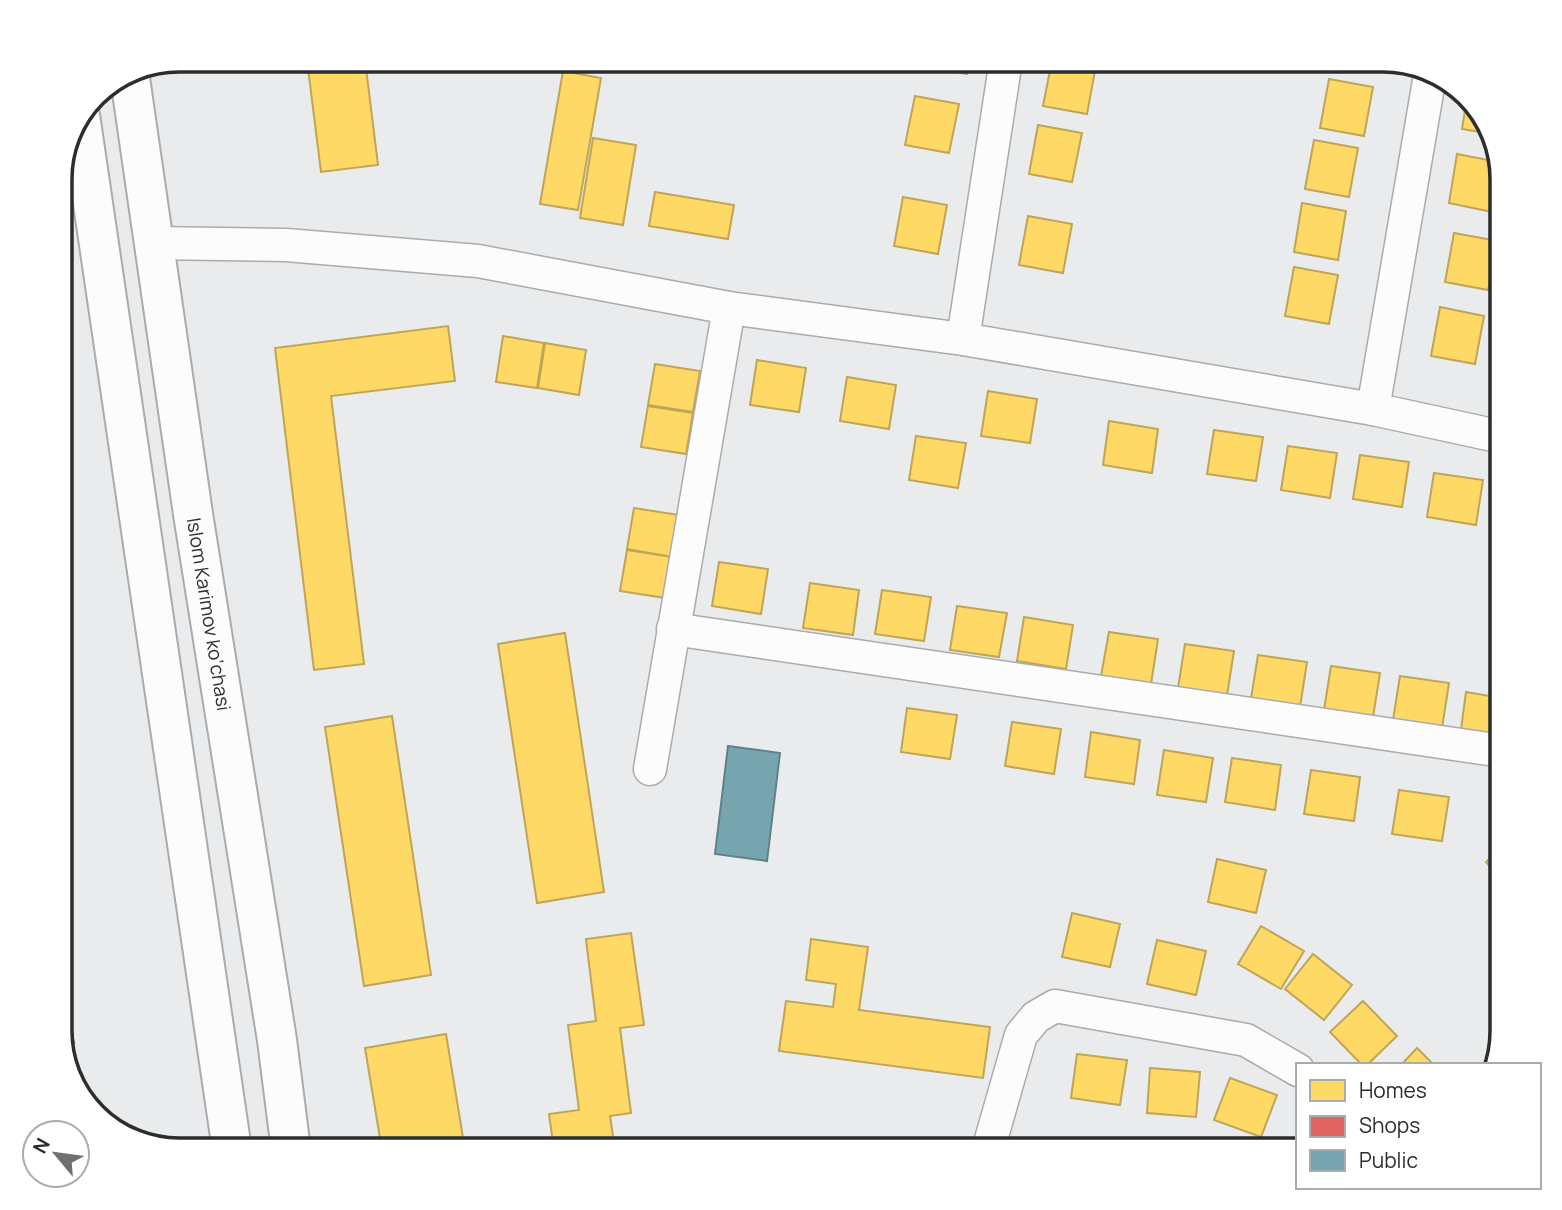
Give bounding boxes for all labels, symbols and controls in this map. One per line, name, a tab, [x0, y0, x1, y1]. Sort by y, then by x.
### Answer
street label: Islom Karimov ko‘chasi	[181, 516, 237, 713]
legend	[1296, 1063, 1541, 1189]
text: Homes	[1359, 1076, 1427, 1104]
text: Shops	[1359, 1111, 1420, 1139]
north arrow	[21, 1119, 91, 1189]
text: N	[26, 1133, 56, 1158]
text: Public	[1359, 1146, 1418, 1174]

